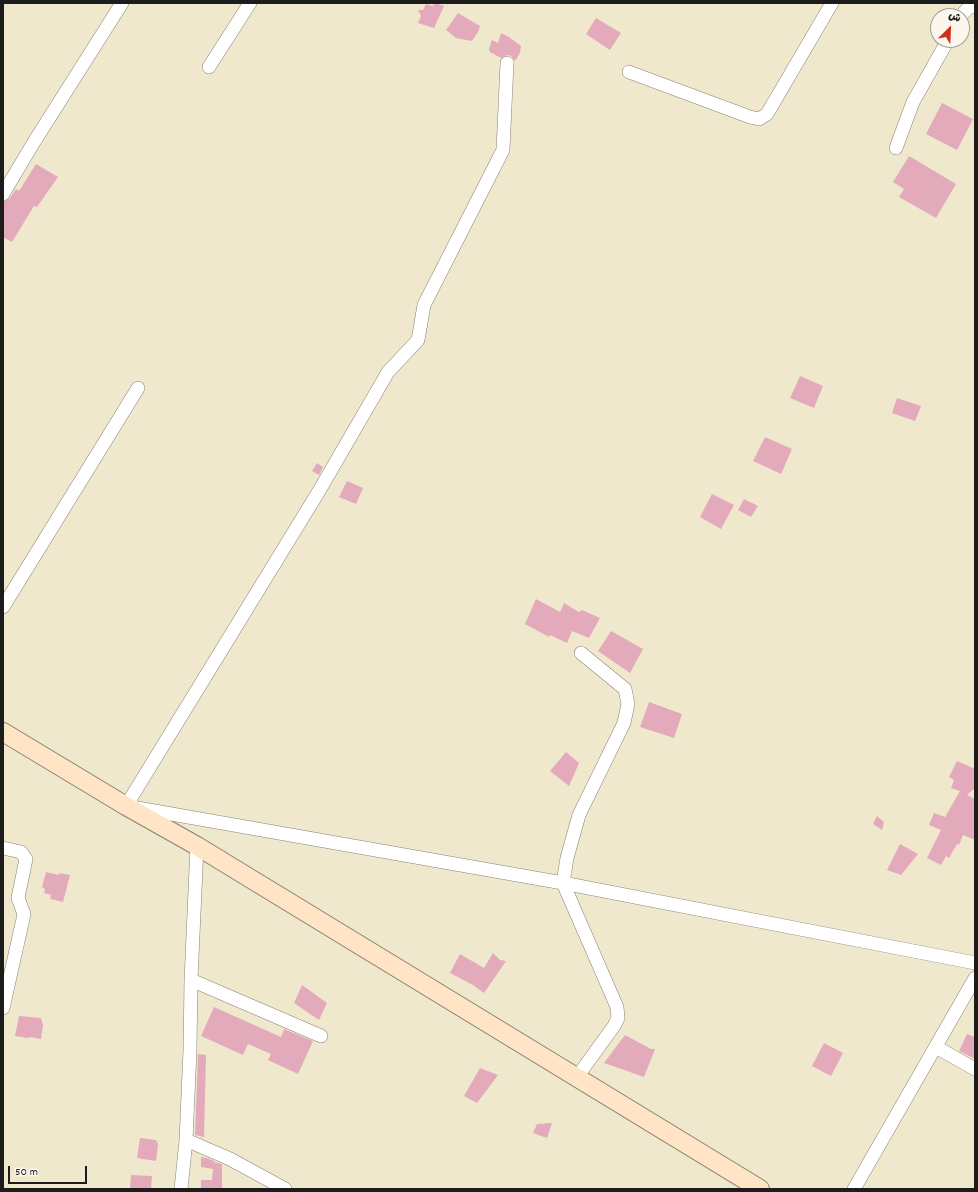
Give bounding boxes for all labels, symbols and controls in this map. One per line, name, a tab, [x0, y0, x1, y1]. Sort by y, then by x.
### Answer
north arrow	[930, 8, 970, 48]
text: ش	[946, 8, 963, 28]
scale bar	[10, 1158, 89, 1184]
text: 50 m	[15, 1164, 38, 1181]

